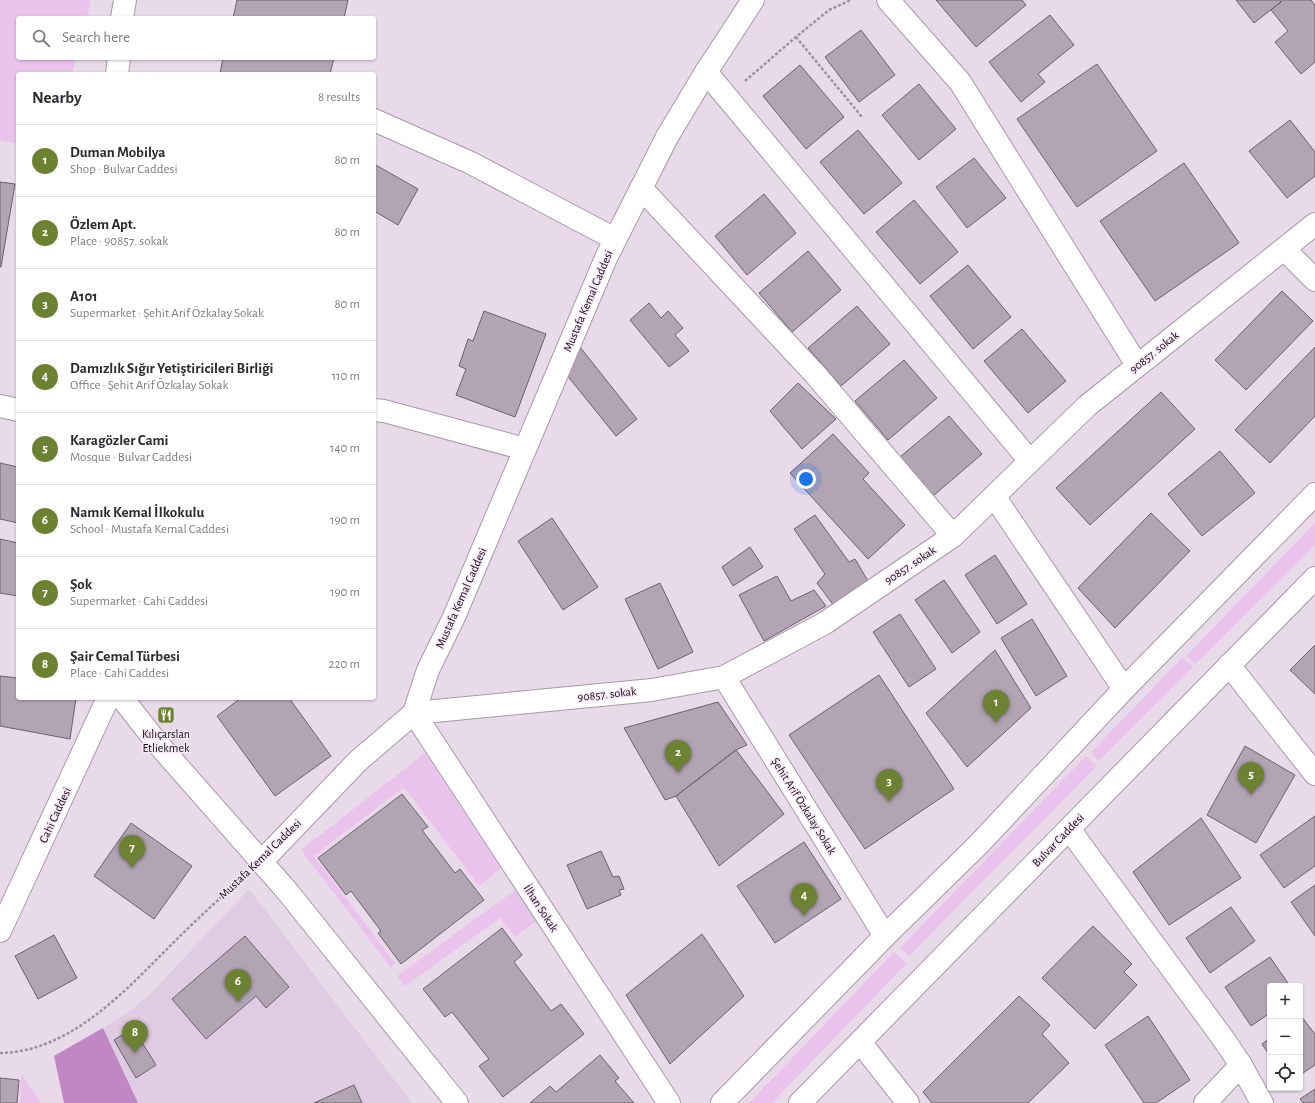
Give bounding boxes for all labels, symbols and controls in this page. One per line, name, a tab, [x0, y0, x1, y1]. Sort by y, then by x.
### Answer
search box	[16, 16, 376, 60]
icon: search	[30, 27, 52, 49]
text: Search here	[62, 30, 130, 45]
text: Nearby	[32, 89, 82, 106]
text: 8 results	[318, 91, 360, 104]
text: Duman Mobilya	[70, 145, 166, 160]
text: 1	[43, 154, 47, 167]
text: 80 m	[334, 154, 360, 167]
text: Shop · Bulvar Caddesi	[70, 163, 178, 176]
text: Özlem Apt.	[70, 217, 136, 232]
text: 2	[42, 226, 48, 239]
text: 80 m	[334, 226, 360, 239]
text: Place · 90857. sokak	[70, 235, 168, 248]
street label: Mustafa Kemal Caddesi	[561, 248, 615, 354]
text: A101	[70, 289, 98, 304]
text: 3	[42, 298, 48, 311]
text: 80 m	[334, 298, 360, 311]
text: Supermarket · Şehit Arif Özkalay Sokak	[70, 307, 264, 320]
street label: 90857. sokak	[1127, 328, 1181, 375]
text: Damızlık Sığır Yetiştiricileri Birliği	[70, 361, 274, 376]
text: 4	[42, 370, 48, 383]
text: 110 m	[332, 370, 360, 383]
text: Office · Şehit Arif Özkalay Sokak	[70, 379, 228, 392]
text: Karagözler Cami	[70, 433, 169, 448]
text: 5	[42, 442, 48, 455]
text: 140 m	[330, 442, 360, 455]
text: Mosque · Bulvar Caddesi	[70, 451, 192, 464]
your location	[796, 469, 816, 489]
text: Namık Kemal İlkokulu	[70, 505, 204, 520]
text: 6	[42, 514, 48, 527]
text: 190 m	[330, 514, 360, 527]
text: School · Mustafa Kemal Caddesi	[70, 523, 229, 536]
street label: 90857. sokak	[882, 543, 938, 586]
street label: Mustafa Kemal Caddesi	[433, 546, 489, 650]
text: Şok	[70, 577, 92, 592]
text: 7	[42, 586, 48, 599]
text: 190 m	[330, 586, 360, 599]
text: Supermarket · Cahi Caddesi	[70, 595, 208, 608]
text: Şair Cemal Türbesi	[70, 649, 180, 664]
text: 8	[42, 658, 48, 671]
text: 220 m	[329, 658, 360, 671]
text: Place · Cahi Caddesi	[70, 667, 169, 680]
street label: 90857. sokak	[577, 685, 637, 703]
pin: 1	[983, 690, 1009, 723]
restaurant icon: Kılıçarslan Etliekmek	[156, 705, 176, 725]
place label: Kılıçarslan Etliekmek	[142, 728, 190, 754]
pin: 2	[665, 740, 691, 773]
street label: Şehit Arif Özkalay Sokak	[769, 755, 840, 857]
pin: 5	[1238, 762, 1264, 795]
pin: 3	[876, 769, 902, 802]
street label: Cahi Caddesi	[37, 785, 73, 845]
street label: Bulvar Caddesi	[1030, 811, 1086, 869]
street label: Mustafa Kemal Caddesi	[217, 817, 303, 901]
pin: 7	[119, 835, 145, 868]
street label: İlhan Sokak	[521, 882, 562, 934]
pin: 4	[791, 883, 817, 916]
pin: 6	[225, 969, 251, 1002]
map controls	[1267, 983, 1303, 1091]
button: +	[1267, 983, 1303, 1019]
button: −	[1267, 1019, 1303, 1055]
pin: 8	[122, 1020, 148, 1053]
button: locate	[1267, 1055, 1303, 1091]

